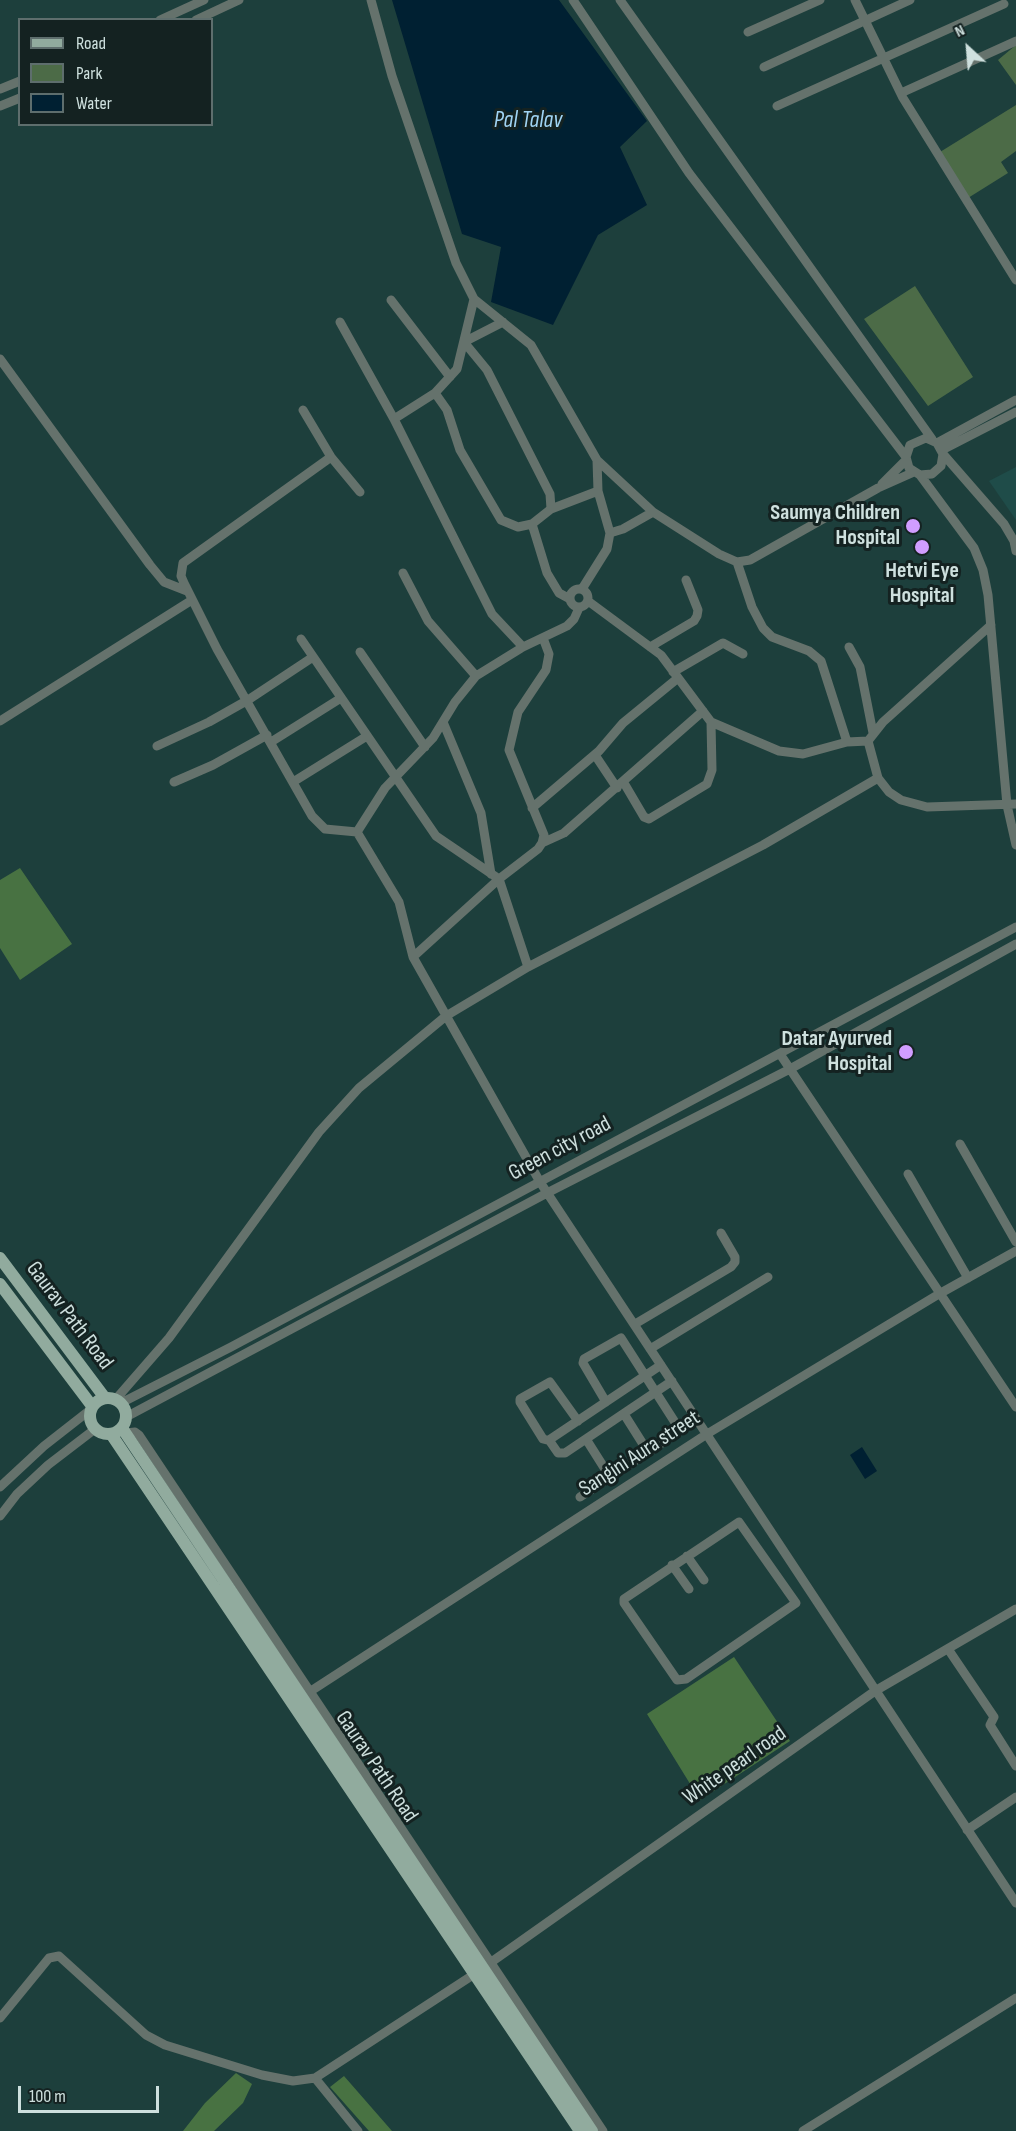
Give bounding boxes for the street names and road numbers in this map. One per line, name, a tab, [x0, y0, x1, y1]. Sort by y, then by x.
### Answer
street label: Green city road	[504, 1111, 616, 1187]
street label: Gaurav Path Road	[20, 1257, 118, 1375]
street label: Sangini Aura street	[575, 1405, 705, 1503]
street label: Gaurav Path Road	[329, 1706, 423, 1828]
street label: White pearl road	[678, 1721, 792, 1811]

